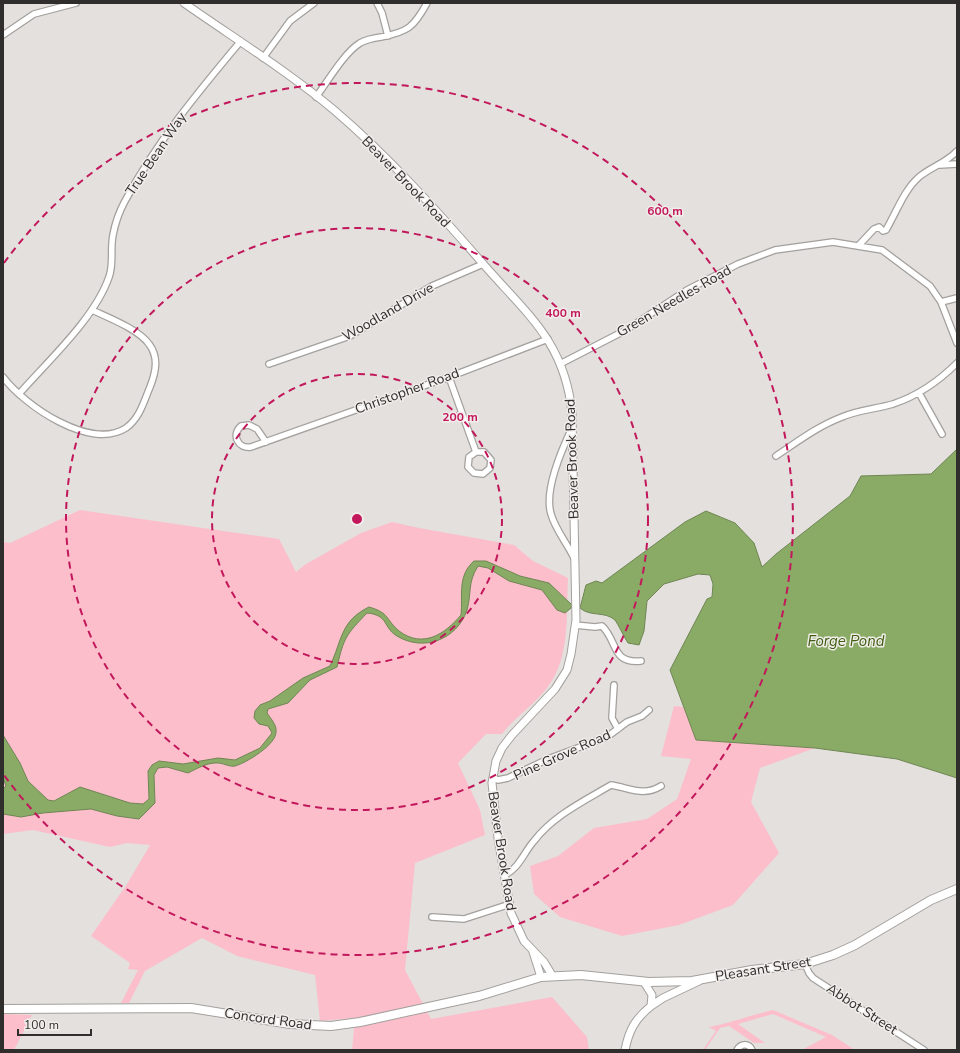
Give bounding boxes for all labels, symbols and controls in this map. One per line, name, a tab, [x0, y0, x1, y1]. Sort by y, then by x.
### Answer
street label: True Bean Way	[121, 108, 191, 199]
street label: Beaver Brook Road	[357, 132, 455, 232]
text: 600 m	[647, 203, 683, 219]
street label: Green Needles Road	[613, 260, 735, 342]
street label: Woodland Drive	[339, 278, 437, 346]
text: 400 m	[545, 305, 581, 321]
street label: Christopher Road	[352, 363, 462, 419]
street label: Beaver Brook Road	[560, 398, 584, 520]
text: 200 m	[442, 409, 478, 425]
centre of rings	[350, 512, 364, 526]
water label: Forge Pond	[808, 631, 885, 651]
street label: Pine Grove Road	[510, 725, 614, 785]
street label: Beaver Brook Road	[483, 790, 521, 912]
street label: Pleasant Street	[714, 952, 812, 986]
street label: Abbot Street	[823, 979, 901, 1039]
street label: Concord Road	[223, 1003, 313, 1035]
scale bar	[18, 1011, 91, 1037]
text: 100 m	[24, 1017, 59, 1033]

